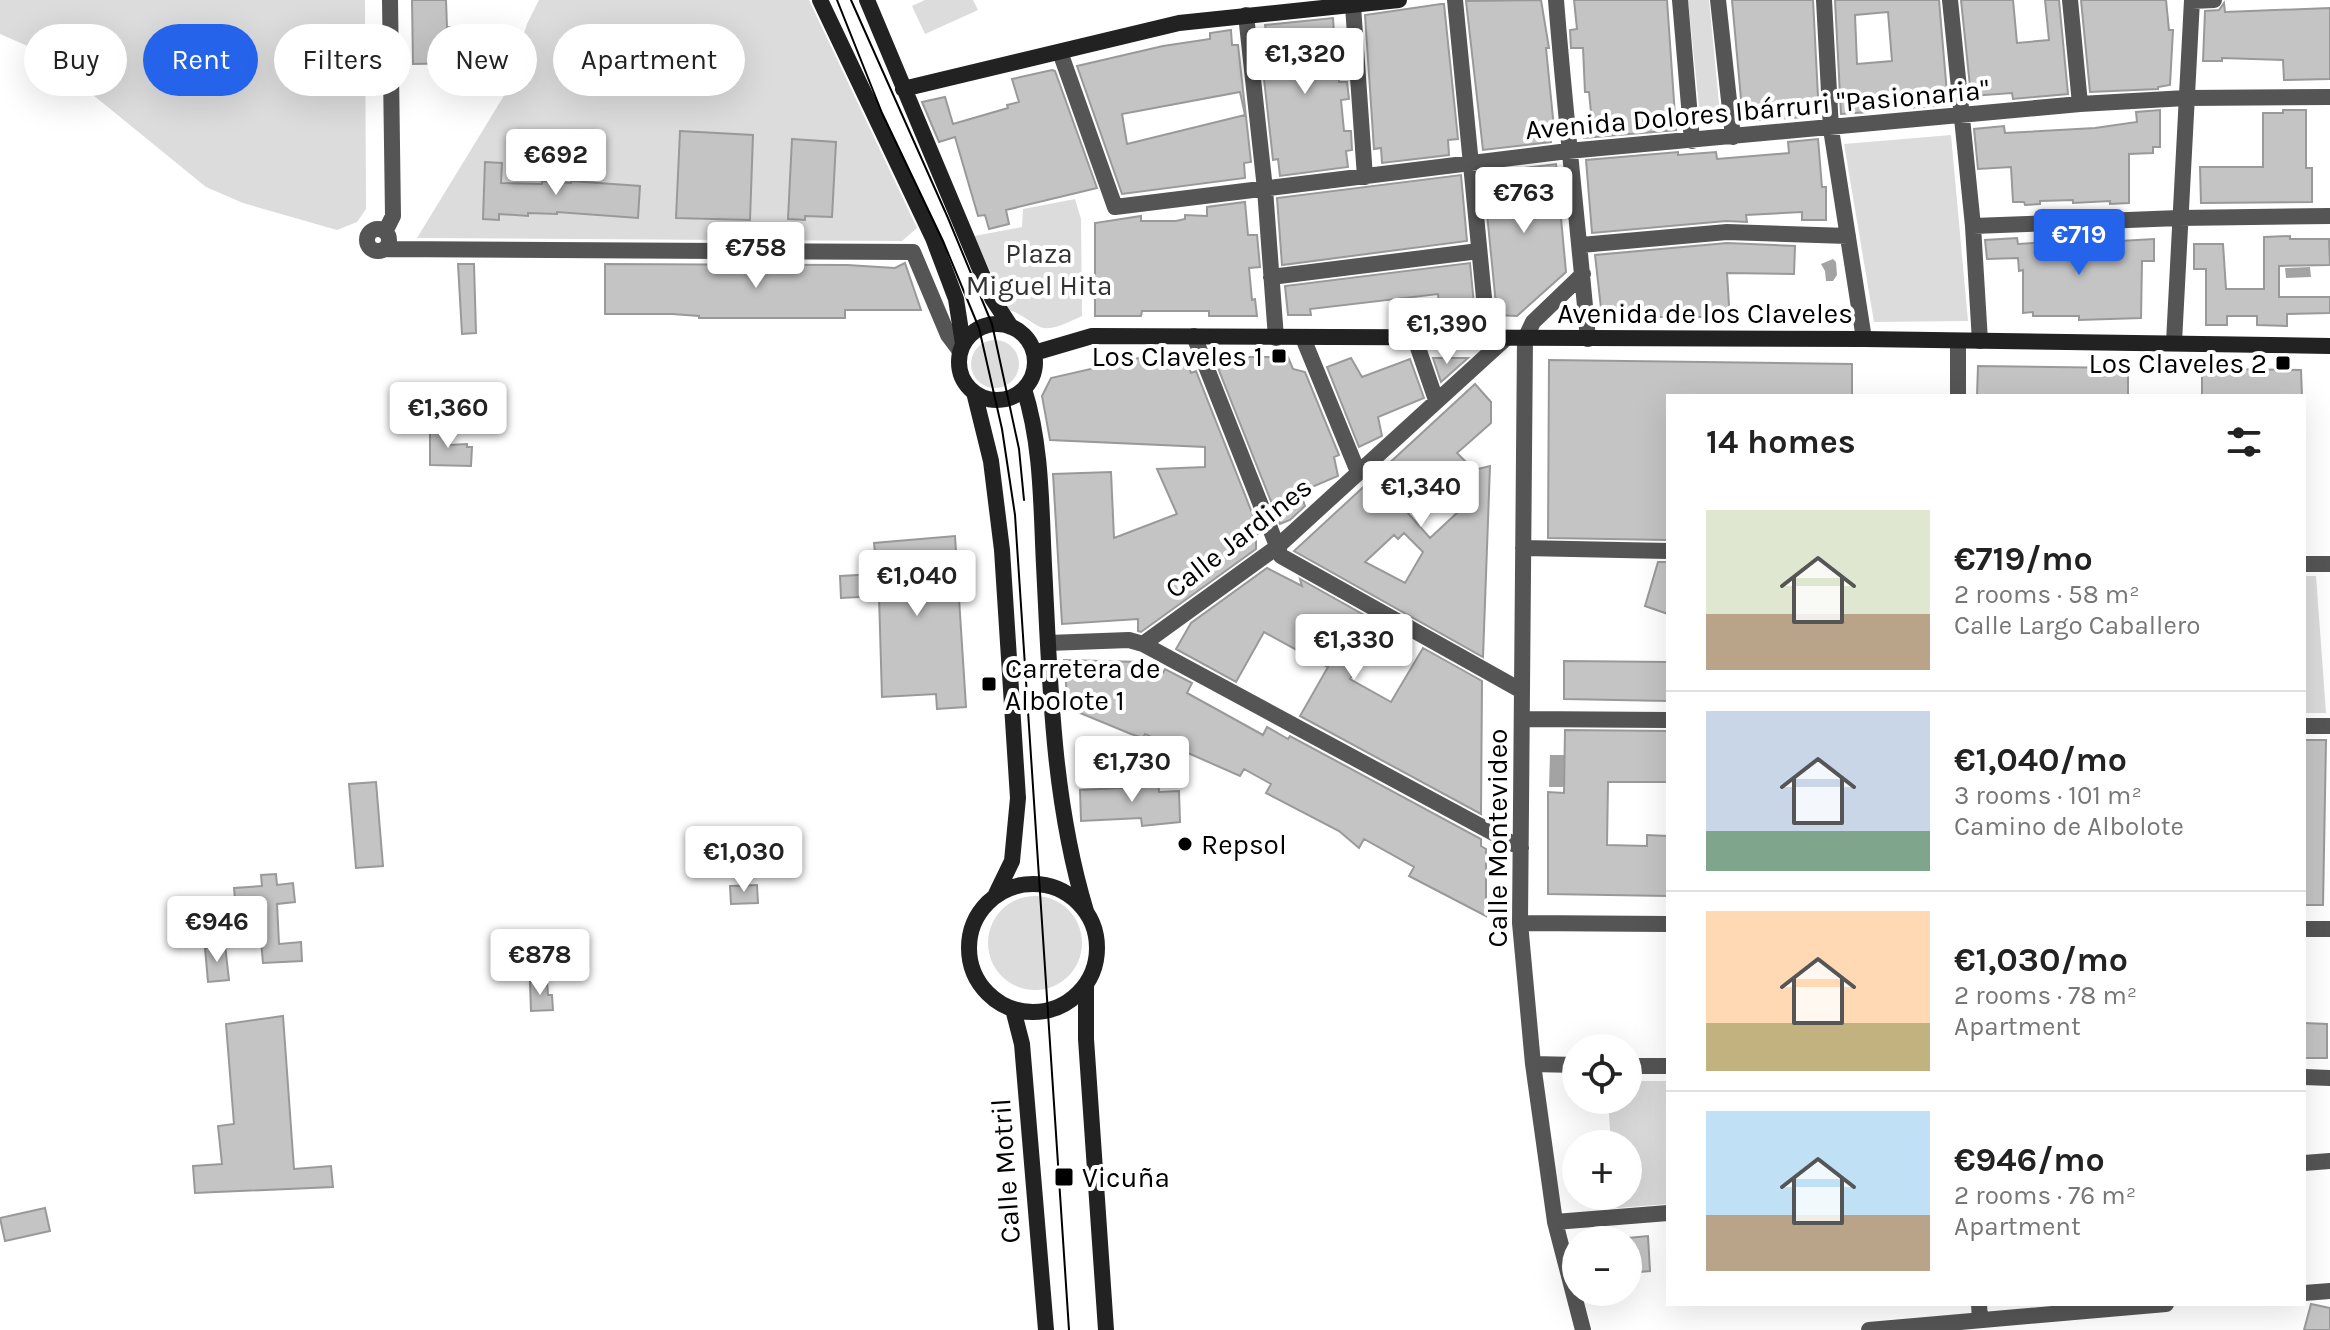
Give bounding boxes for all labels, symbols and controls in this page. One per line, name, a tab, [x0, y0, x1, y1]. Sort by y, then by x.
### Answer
chip: Buy	[24, 24, 127, 96]
chip: Rent	[143, 24, 258, 96]
chip: Filters	[274, 24, 411, 96]
chip: New	[427, 24, 537, 96]
chip: Apartment	[553, 24, 745, 96]
pin: €1,320	[1240, 28, 1370, 96]
text: €1,320	[1265, 38, 1345, 69]
street label: Avenida Dolores Ibárruri "Pasionaria"	[1524, 73, 1990, 146]
pin: €692	[509, 129, 603, 197]
text: €692	[524, 139, 588, 170]
pin: €763	[1477, 167, 1571, 235]
text: €763	[1493, 177, 1555, 208]
pin: €719	[2032, 209, 2126, 277]
text: €719	[2052, 219, 2106, 250]
pin: €758	[709, 222, 803, 290]
text: €758	[725, 232, 787, 263]
park label: Plaza Miguel Hita	[966, 237, 1112, 302]
street label: Avenida de los Claveles	[1557, 297, 1853, 330]
pin: €1,390	[1382, 298, 1512, 366]
text: €1,390	[1407, 308, 1487, 339]
place label: Los Claveles 1	[1092, 340, 1263, 373]
marker: Los Claveles 1	[1270, 347, 1288, 365]
place label: Los Claveles 2	[2089, 347, 2267, 380]
marker: Los Claveles 2	[2274, 354, 2292, 372]
pin: €1,360	[383, 382, 513, 450]
text: €1,360	[408, 392, 488, 423]
icon: filters	[2222, 420, 2266, 464]
text: 14 homes	[1706, 422, 1856, 462]
pin: €1,340	[1356, 461, 1486, 529]
street label: Calle Jardines	[1158, 470, 1318, 605]
text: €1,340	[1381, 471, 1461, 502]
text: €719/mo	[1954, 539, 2093, 579]
icon: home	[1770, 542, 1866, 638]
pin: €1,040	[852, 550, 982, 618]
text: €1,040	[877, 560, 957, 591]
text: 2 rooms · 58 m²	[1954, 579, 2140, 610]
text: Calle Largo Caballero	[1954, 610, 2200, 641]
pin: €1,330	[1289, 614, 1419, 682]
text: €1,330	[1313, 624, 1395, 655]
place label: Carretera de Albolote 1	[1005, 652, 1160, 717]
marker: Carretera de Albolote 1	[980, 675, 998, 693]
street label: Calle Montevideo	[1481, 729, 1514, 947]
pin: €1,730	[1067, 736, 1197, 804]
text: €1,040/mo	[1954, 740, 2127, 780]
icon: home	[1770, 743, 1866, 839]
text: €1,730	[1093, 746, 1171, 777]
text: 3 rooms · 101 m²	[1954, 780, 2142, 811]
text: Camino de Albolote	[1954, 811, 2184, 842]
pin: €1,030	[679, 826, 809, 894]
place label: Repsol	[1201, 828, 1287, 861]
marker: Repsol	[1176, 835, 1194, 853]
text: €1,030	[703, 836, 785, 867]
pin: €946	[170, 896, 264, 964]
text: €946	[185, 906, 249, 937]
pin: €878	[493, 929, 587, 997]
text: €878	[508, 939, 572, 970]
text: €1,030/mo	[1954, 940, 2128, 980]
icon: home	[1770, 943, 1866, 1039]
text: 2 rooms · 78 m²	[1954, 980, 2137, 1011]
text: Apartment	[1954, 1011, 2081, 1042]
map controls	[1562, 1034, 1642, 1306]
button: locate	[1562, 1034, 1642, 1114]
street label: Calle Motril	[984, 1097, 1027, 1245]
button: +	[1562, 1130, 1642, 1210]
text: €946/mo	[1954, 1140, 2105, 1180]
icon: home	[1770, 1143, 1866, 1239]
place label: Vicuña	[1082, 1161, 1170, 1194]
marker: Vicuña	[1053, 1166, 1075, 1188]
text: 2 rooms · 76 m²	[1954, 1180, 2136, 1211]
text: Apartment	[1954, 1211, 2081, 1242]
button: −	[1562, 1226, 1642, 1306]

